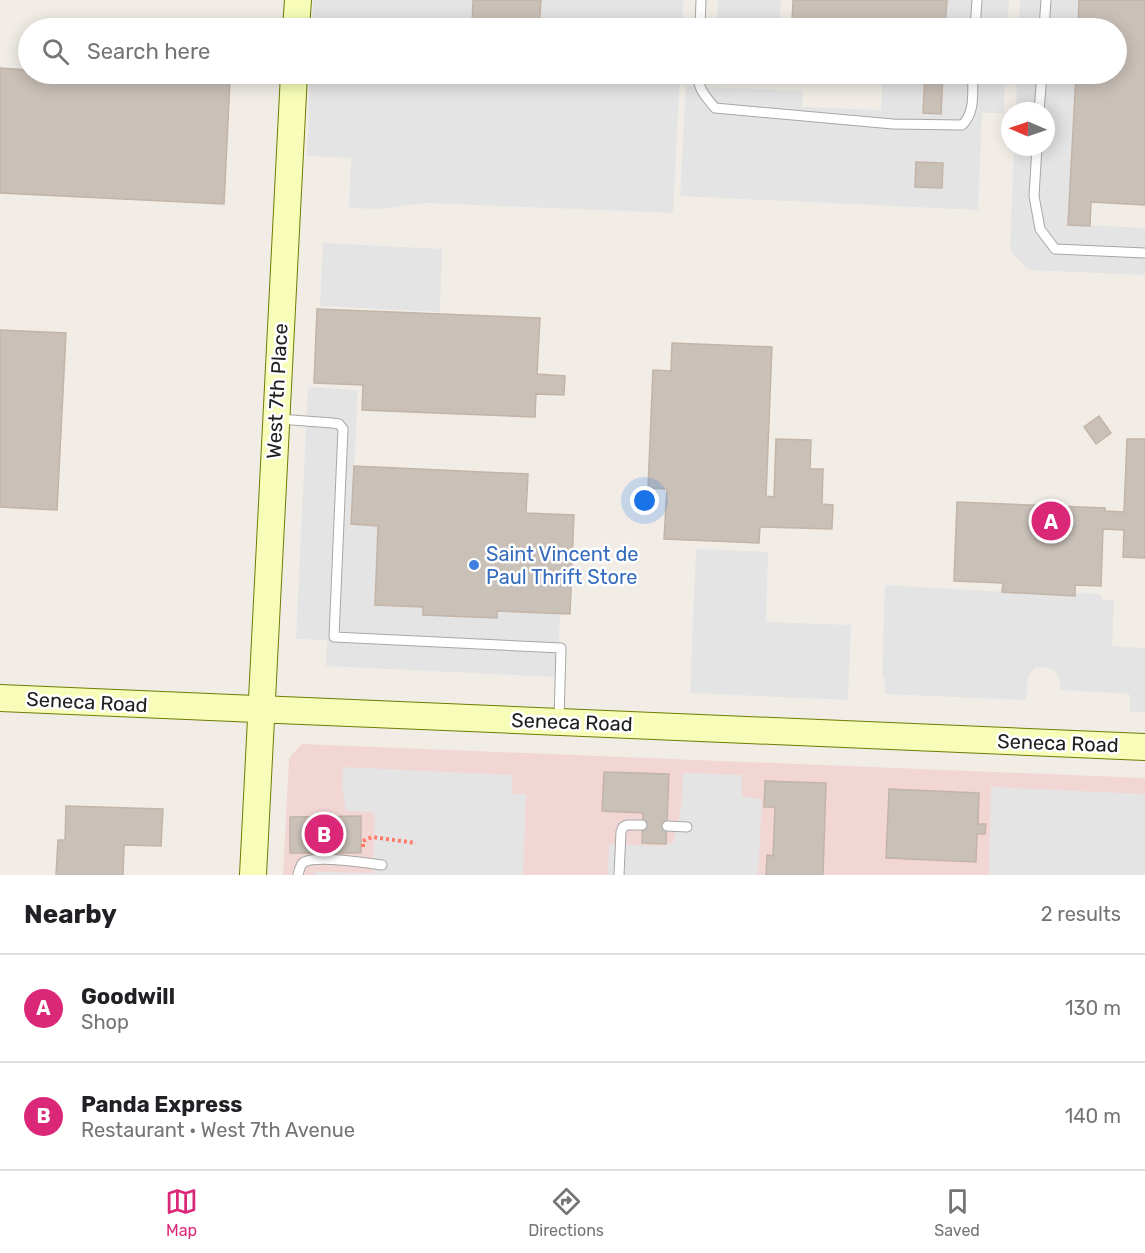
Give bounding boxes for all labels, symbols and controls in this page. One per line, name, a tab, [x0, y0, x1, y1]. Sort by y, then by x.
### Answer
search box	[18, 18, 1127, 84]
icon: search	[39, 35, 72, 68]
text: Search here	[87, 38, 210, 65]
north arrow	[1001, 102, 1055, 156]
street label: West 7th Place	[261, 323, 293, 459]
your location	[630, 486, 659, 515]
pin: A	[1032, 498, 1070, 544]
place label: Saint Vincent de Paul Thrift Store	[486, 542, 639, 589]
marker: Saint Vincent de Paul Thrift Store	[467, 558, 481, 572]
street label: Seneca Road	[26, 687, 148, 717]
street label: Seneca Road	[511, 708, 633, 736]
street label: Seneca Road	[997, 729, 1119, 757]
pin: B	[304, 812, 344, 856]
text: Nearby	[24, 899, 117, 930]
text: 2 results	[1041, 902, 1121, 926]
text: Goodwill	[81, 983, 175, 1010]
text: A	[36, 996, 51, 1020]
text: 130 m	[1065, 996, 1121, 1020]
text: Shop	[81, 1010, 129, 1034]
text: Panda Express	[81, 1091, 242, 1118]
text: B	[36, 1104, 51, 1128]
text: 140 m	[1065, 1104, 1121, 1128]
text: Restaurant · West 7th Avenue	[81, 1118, 355, 1142]
tab: Map	[165, 1185, 198, 1240]
tab: Directions	[528, 1185, 604, 1240]
tab: Saved	[934, 1185, 980, 1240]

